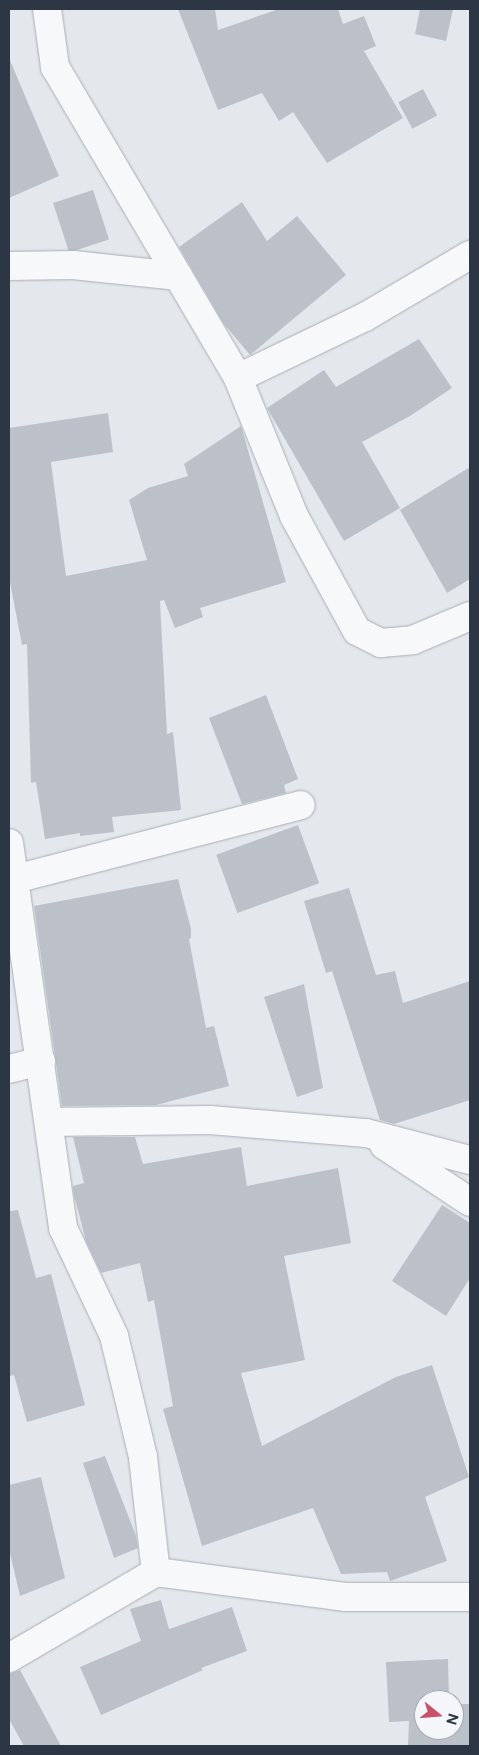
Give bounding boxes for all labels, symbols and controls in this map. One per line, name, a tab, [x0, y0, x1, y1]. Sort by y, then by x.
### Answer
north arrow	[414, 1690, 464, 1740]
text: N	[443, 1712, 462, 1727]

